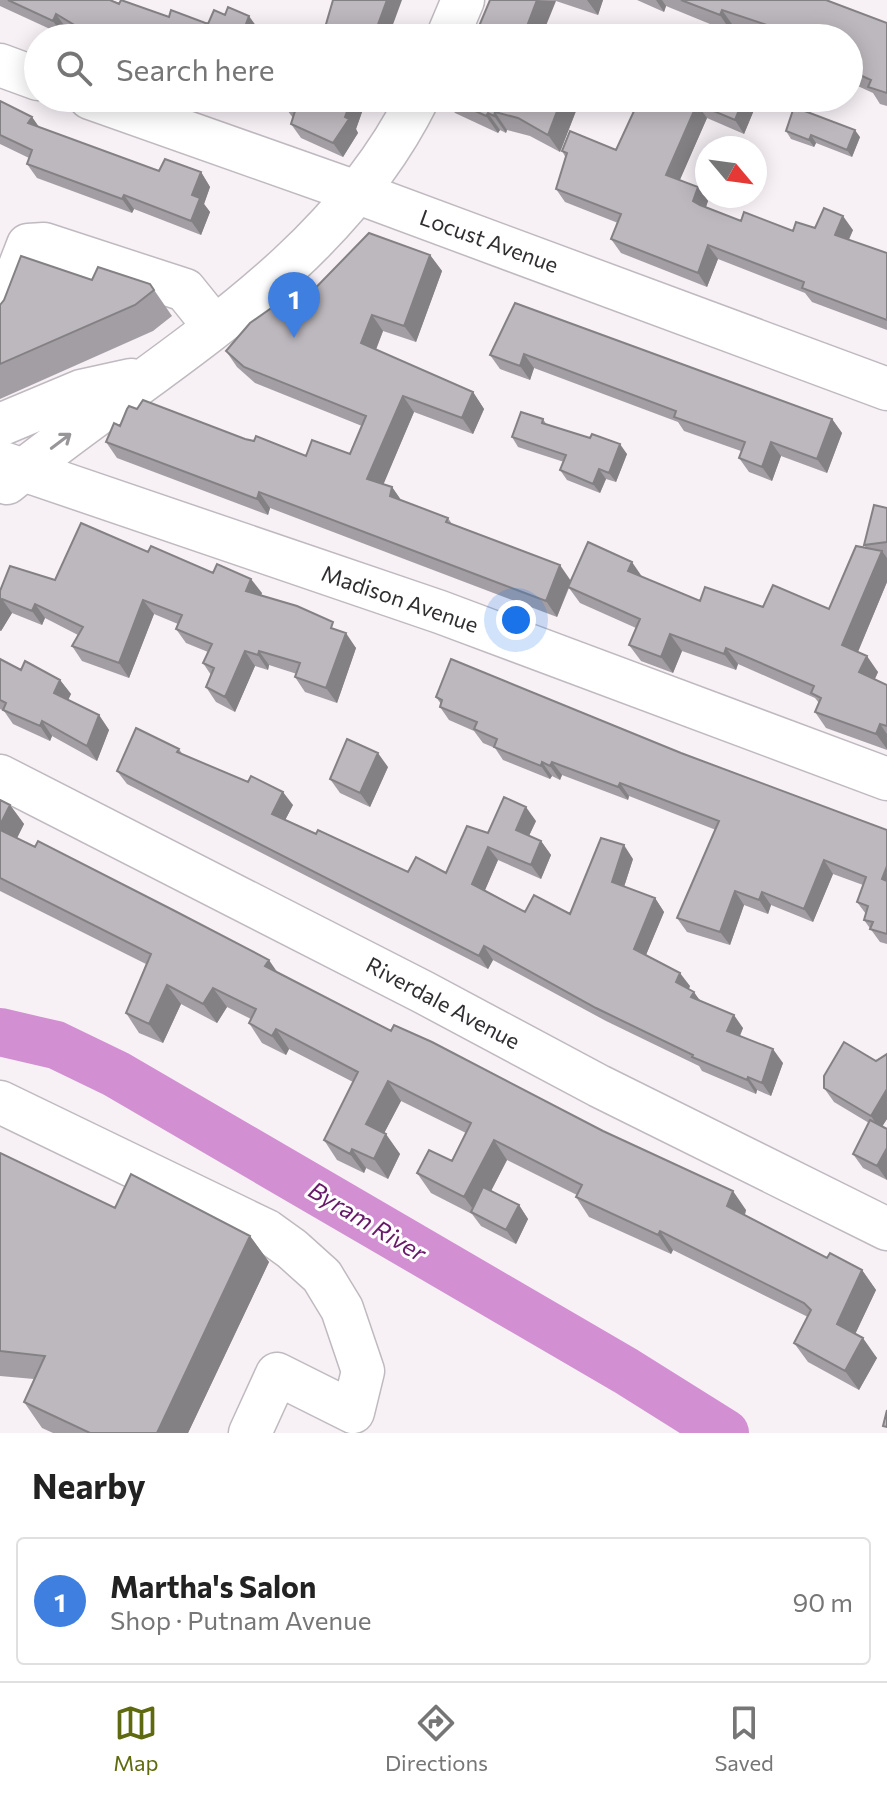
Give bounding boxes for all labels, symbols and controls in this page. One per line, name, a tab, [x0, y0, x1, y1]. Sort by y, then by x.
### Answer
search box	[24, 24, 863, 112]
icon: search	[52, 46, 96, 90]
text: Search here	[116, 50, 275, 87]
north arrow	[695, 136, 767, 208]
street label: Locust Avenue	[416, 203, 562, 278]
pin: 1	[268, 272, 320, 338]
one-way arrow	[50, 433, 71, 450]
street label: Madison Avenue	[318, 559, 482, 638]
your location	[496, 600, 536, 640]
street label: Riverdale Avenue	[362, 951, 525, 1054]
water label: Byram River	[304, 1174, 433, 1268]
text: Nearby	[32, 1464, 146, 1506]
text: Martha's Salon	[110, 1567, 316, 1604]
text: 1	[54, 1586, 66, 1617]
text: 90 m	[793, 1586, 853, 1617]
text: Shop · Putnam Avenue	[110, 1604, 371, 1635]
tab: Map	[113, 1701, 159, 1776]
tab: Directions	[385, 1701, 488, 1776]
tab: Saved	[714, 1701, 774, 1776]

